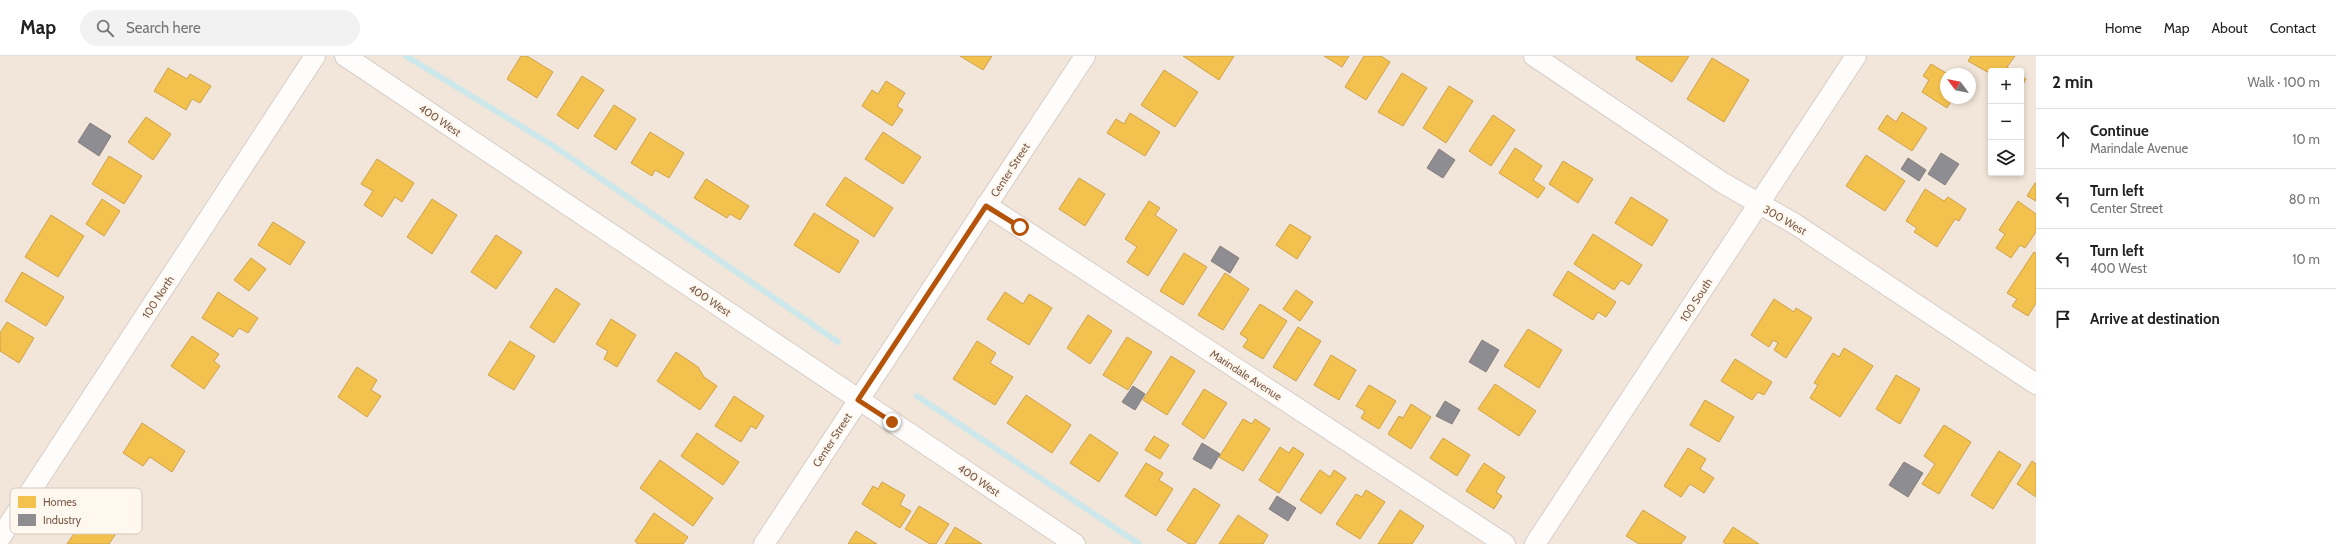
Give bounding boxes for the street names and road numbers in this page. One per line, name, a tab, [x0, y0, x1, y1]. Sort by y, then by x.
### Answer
street label: 400 West	[416, 101, 464, 139]
street label: Center Street	[987, 140, 1033, 200]
street label: 300 West	[1761, 202, 1809, 238]
street label: 100 North	[139, 273, 177, 321]
street label: 100 South	[1677, 275, 1715, 324]
street label: 400 West	[686, 281, 734, 319]
street label: Marindale Avenue	[1207, 347, 1285, 404]
street label: Center Street	[809, 410, 855, 470]
street label: 400 West	[955, 461, 1003, 499]

